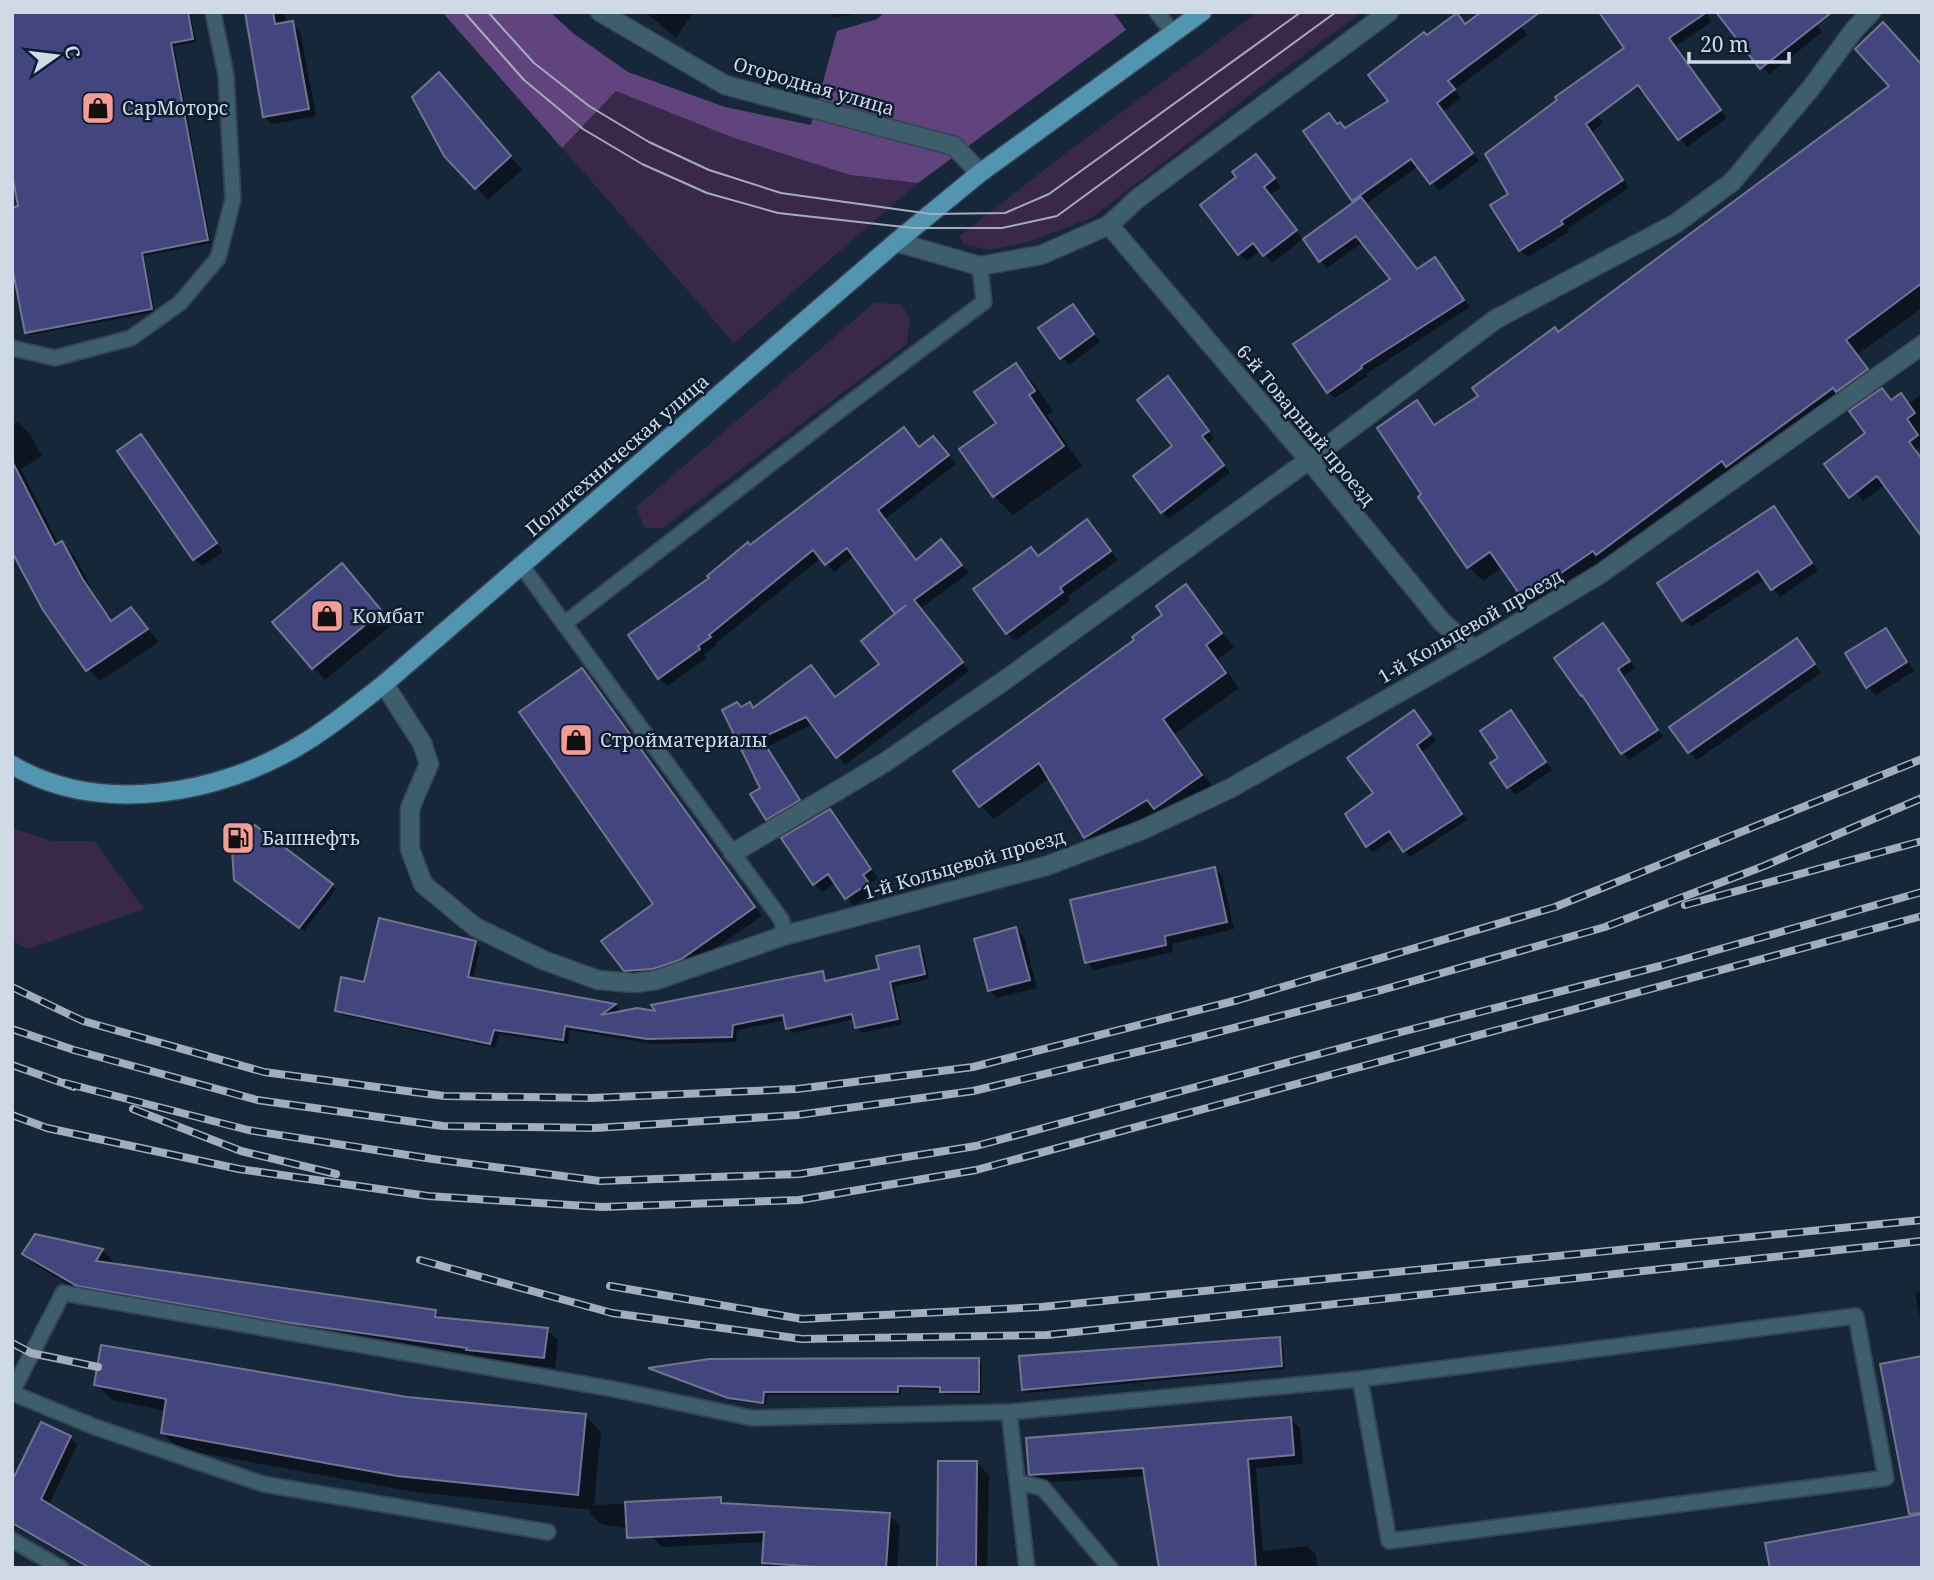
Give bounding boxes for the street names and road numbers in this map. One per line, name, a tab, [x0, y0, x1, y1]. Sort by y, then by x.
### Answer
street label: Огородная улица	[730, 51, 898, 121]
street label: 6-й Товарный проезд	[1231, 339, 1381, 511]
street label: Политехническая улица	[520, 368, 714, 542]
street label: 1-й Кольцевой проезд	[1373, 562, 1567, 690]
street label: 1-й Кольцевой проезд	[860, 823, 1068, 905]

